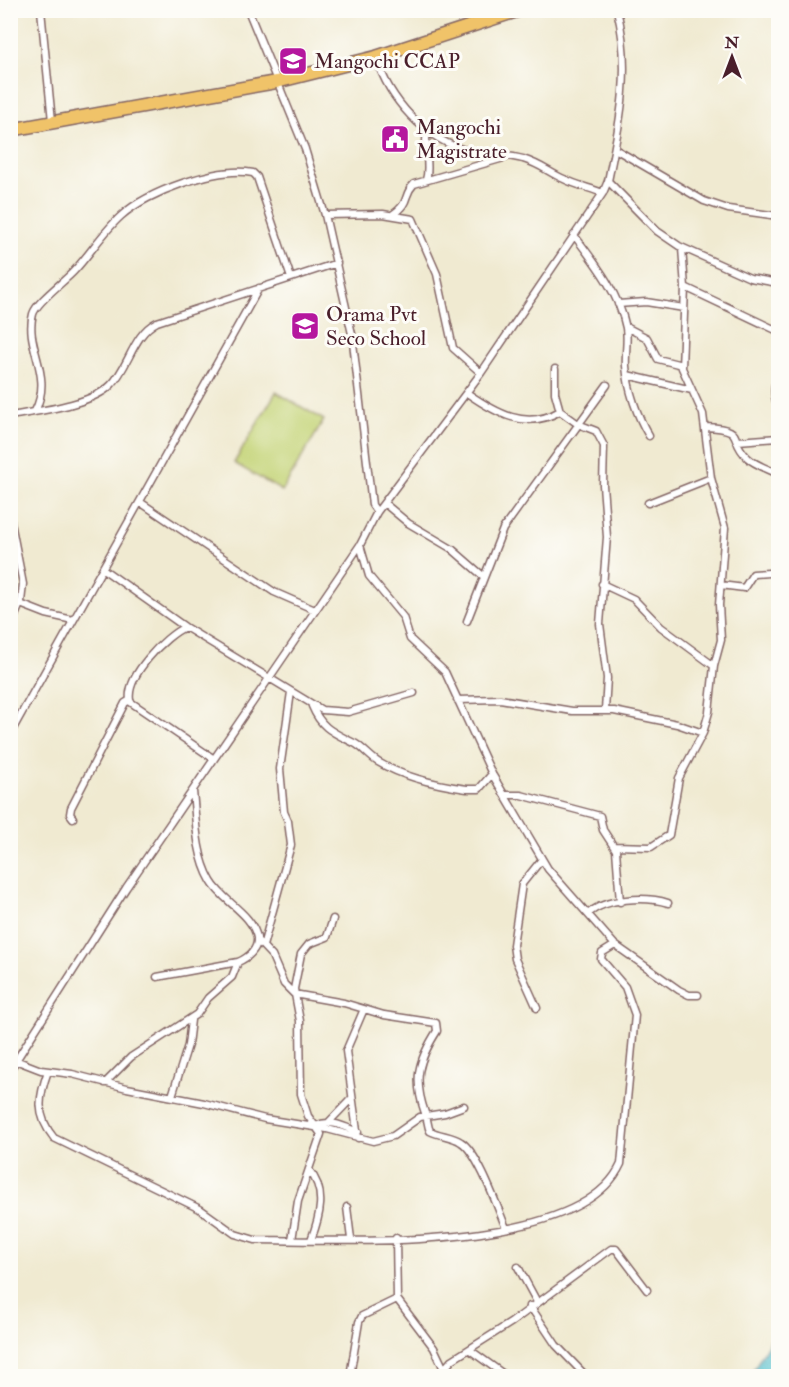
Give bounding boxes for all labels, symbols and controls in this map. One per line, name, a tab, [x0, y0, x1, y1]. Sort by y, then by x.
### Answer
north arrow	[702, 27, 762, 87]
text: N	[724, 33, 740, 53]
school or university icon: Mangochi CCAP	[277, 45, 309, 77]
place label: Mangochi CCAP	[314, 48, 460, 75]
place label: Mangochi Magistrate	[416, 114, 507, 165]
public building icon: Mangochi Magistrate	[379, 123, 411, 155]
place label: Orama Pvt Seco School	[326, 301, 427, 352]
school or university icon: Orama Pvt Seco School	[289, 310, 321, 342]

